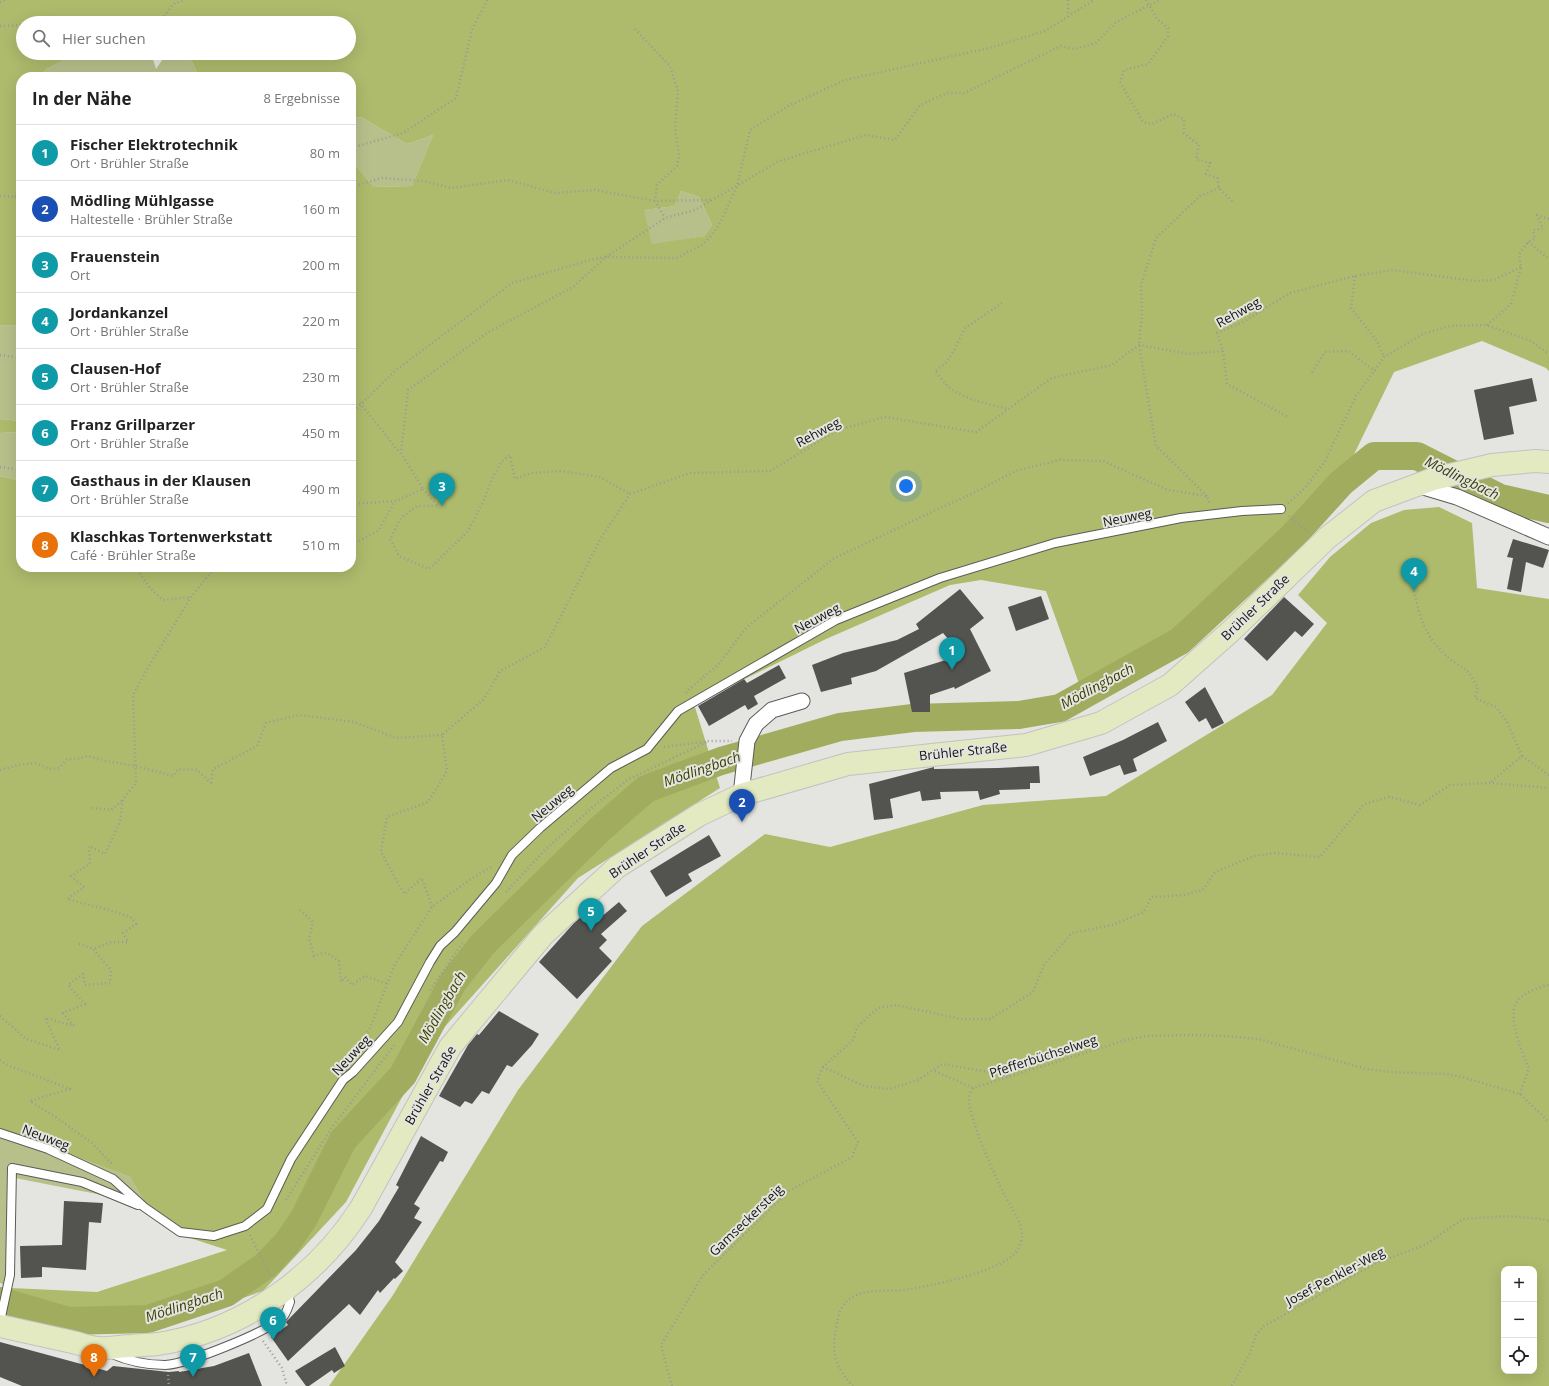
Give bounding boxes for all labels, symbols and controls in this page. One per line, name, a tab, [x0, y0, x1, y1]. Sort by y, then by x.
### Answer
search box	[16, 16, 356, 60]
icon: search	[30, 27, 52, 49]
text: Hier suchen	[62, 28, 146, 48]
text: In der Nähe	[32, 87, 131, 110]
text: 8 Ergebnisse	[263, 89, 340, 107]
text: Fischer Elektrotechnik	[70, 134, 238, 154]
text: 1	[41, 144, 49, 162]
text: 80 m	[310, 144, 340, 162]
text: Ort · Brühler Straße	[70, 154, 189, 172]
text: Mödling Mühlgasse	[70, 190, 214, 210]
text: 2	[41, 200, 49, 218]
text: 160 m	[302, 200, 340, 218]
text: Haltestelle · Brühler Straße	[70, 210, 233, 228]
text: Frauenstein	[70, 246, 160, 266]
text: 3	[41, 256, 49, 274]
text: 200 m	[302, 256, 340, 274]
text: Ort	[70, 266, 90, 284]
street label: Rehweg	[1213, 293, 1263, 331]
text: Jordankanzel	[70, 302, 168, 322]
text: 4	[41, 312, 49, 330]
text: 220 m	[302, 312, 340, 330]
text: Ort · Brühler Straße	[70, 322, 189, 340]
text: Clausen-Hof	[70, 358, 161, 378]
text: 5	[41, 368, 49, 386]
text: 230 m	[302, 368, 340, 386]
text: Ort · Brühler Straße	[70, 378, 189, 396]
street label: Rehweg	[793, 413, 843, 451]
text: Franz Grillparzer	[70, 414, 195, 434]
text: 6	[41, 424, 49, 442]
text: 450 m	[302, 424, 340, 442]
text: Ort · Brühler Straße	[70, 434, 189, 452]
water label: Mödlingbach	[1422, 451, 1503, 504]
text: Gasthaus in der Klausen	[70, 470, 251, 490]
pin: 3	[429, 473, 455, 506]
your location	[896, 476, 916, 496]
text: 7	[41, 480, 49, 498]
text: 490 m	[302, 480, 340, 498]
text: Ort · Brühler Straße	[70, 490, 189, 508]
street label: Neuweg	[1101, 503, 1153, 531]
text: Klaschkas Tortenwerkstatt	[70, 526, 272, 546]
text: 8	[41, 536, 49, 554]
text: 510 m	[302, 536, 340, 554]
text: Café · Brühler Straße	[70, 546, 196, 564]
pin: 4	[1401, 558, 1427, 591]
street label: Brühler Straße	[1217, 570, 1293, 644]
street label: Neuweg	[791, 598, 843, 638]
pin: 1	[939, 637, 965, 670]
water label: Mödlingbach	[1057, 658, 1137, 713]
street label: Brühler Straße	[918, 737, 1008, 765]
water label: Mödlingbach	[661, 746, 743, 791]
street label: Neuweg	[527, 780, 577, 826]
pin: 2	[729, 789, 755, 822]
street label: Brühler Straße	[605, 818, 689, 882]
pin: 5	[578, 898, 604, 931]
water label: Mödlingbach	[413, 967, 470, 1046]
street label: Pfefferbüchselweg	[987, 1030, 1099, 1082]
street label: Neuweg	[328, 1031, 374, 1079]
street label: Brühler Straße	[400, 1042, 460, 1128]
street label: Neuweg	[20, 1120, 72, 1154]
street label: Gamseckersteig	[705, 1180, 787, 1260]
street label: Josef-Penkler-Weg	[1281, 1242, 1388, 1311]
map controls	[1501, 1266, 1537, 1374]
button: +	[1501, 1266, 1537, 1302]
water label: Mödlingbach	[143, 1283, 225, 1326]
button: −	[1501, 1302, 1537, 1338]
pin: 6	[260, 1307, 286, 1340]
button: locate	[1501, 1338, 1537, 1374]
pin: 8	[81, 1344, 107, 1377]
pin: 7	[180, 1344, 206, 1377]

